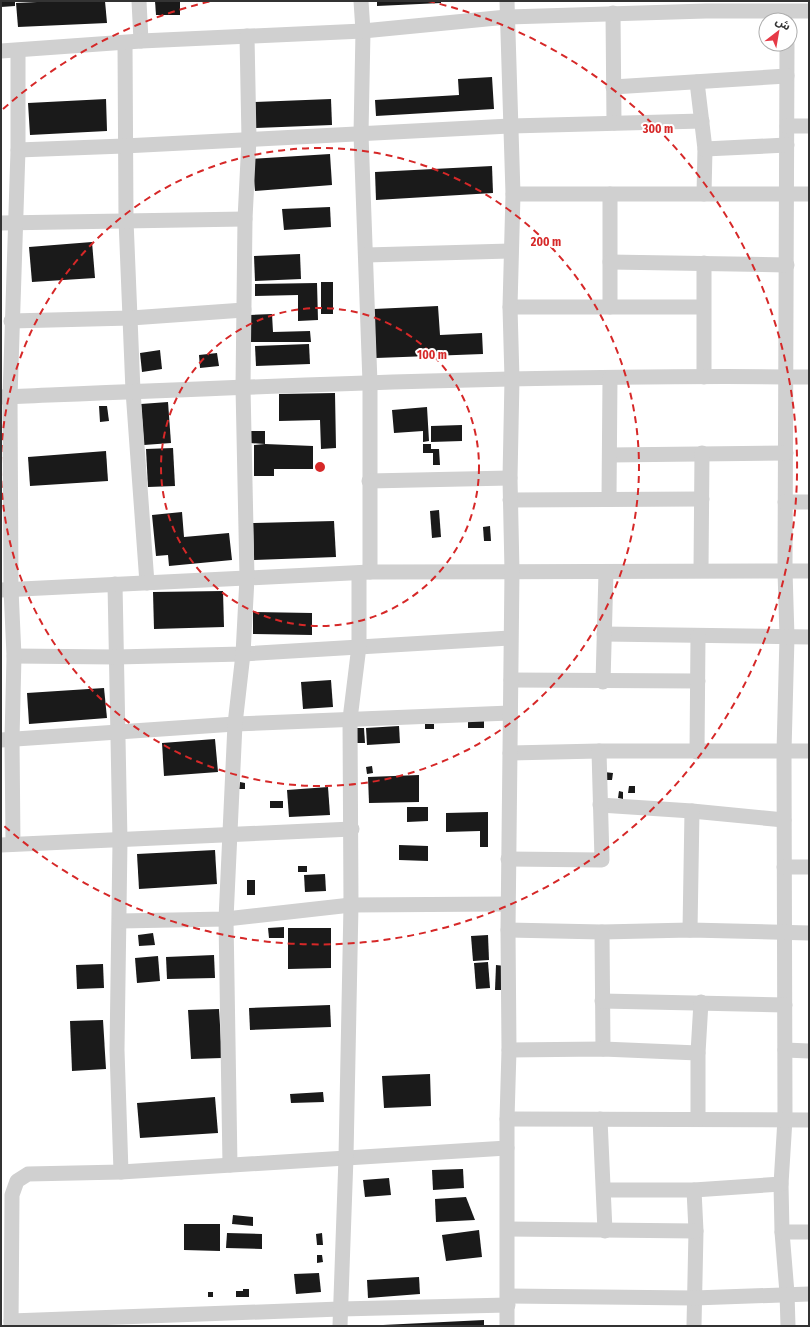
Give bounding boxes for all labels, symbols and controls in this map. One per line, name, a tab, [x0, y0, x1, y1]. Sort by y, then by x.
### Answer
north arrow	[758, 12, 798, 52]
text: ش	[773, 14, 793, 33]
text: 300 m	[642, 122, 673, 136]
text: 200 m	[530, 235, 561, 249]
text: 100 m	[417, 348, 447, 362]
centre of rings	[313, 460, 327, 474]

